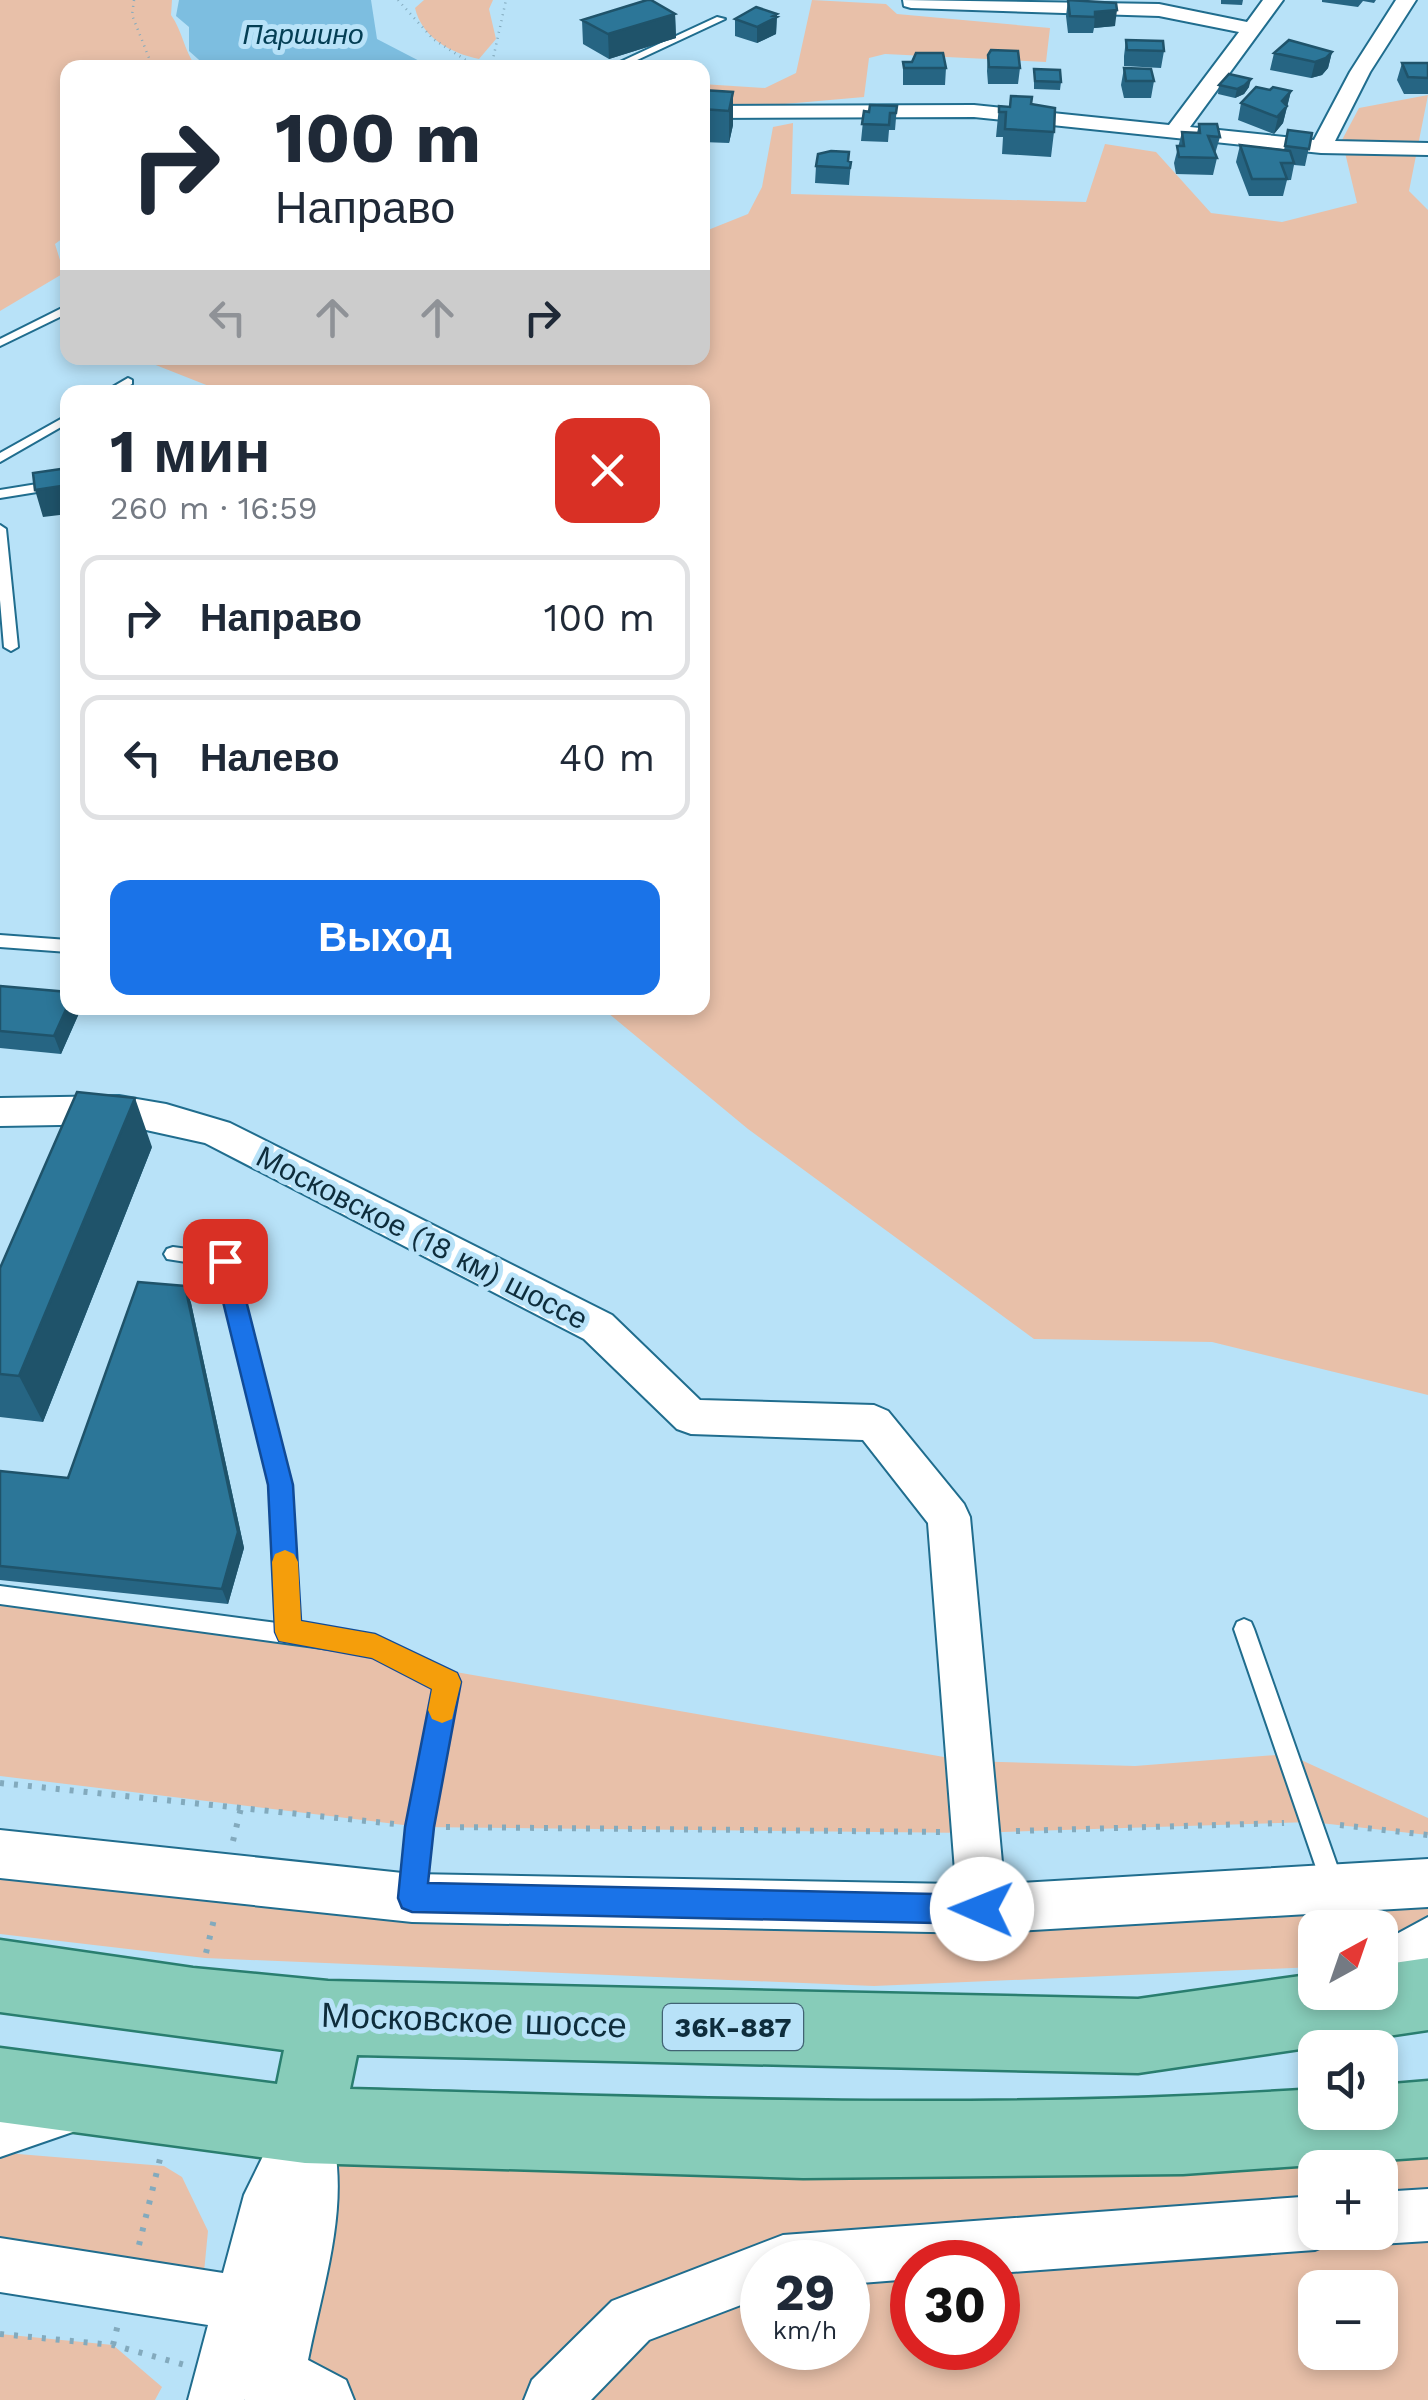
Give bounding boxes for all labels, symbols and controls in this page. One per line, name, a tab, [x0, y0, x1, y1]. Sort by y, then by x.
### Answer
water label: Паршино	[242, 18, 364, 51]
text: 100 m	[275, 97, 481, 179]
icon: right	[110, 100, 240, 230]
text: Направо	[275, 181, 455, 234]
icon: left	[200, 290, 255, 345]
icon: ahead	[305, 290, 360, 345]
icon: ahead	[410, 290, 465, 345]
icon: right	[515, 290, 570, 345]
text: 1 мин	[110, 416, 271, 487]
button: close	[555, 418, 660, 523]
text: 260 m · 16:59	[110, 489, 318, 527]
icon: right	[115, 590, 170, 645]
text: Направо	[200, 596, 362, 640]
text: 100 m	[544, 596, 655, 640]
icon: left	[115, 730, 170, 785]
text: Налево	[200, 736, 339, 780]
text: 40 m	[559, 736, 655, 780]
button: Выход	[110, 880, 660, 995]
street label: Московское (18 км) шоссе	[251, 1139, 594, 1336]
pin	[183, 1219, 268, 1304]
icon: arrive	[198, 1234, 253, 1289]
position arrow	[930, 1857, 1034, 1961]
north arrow	[1298, 1910, 1398, 2010]
map controls	[1298, 1910, 1398, 2370]
street label: Московское шоссе	[320, 1994, 628, 2046]
road number: 36К-887	[663, 2004, 803, 2050]
button: sound	[1298, 2030, 1398, 2130]
button: +	[1298, 2150, 1398, 2250]
speed limit sign: 30	[890, 2240, 1020, 2370]
text: 29	[775, 2263, 835, 2322]
button: −	[1298, 2270, 1398, 2370]
text: km/h	[773, 2316, 837, 2345]

